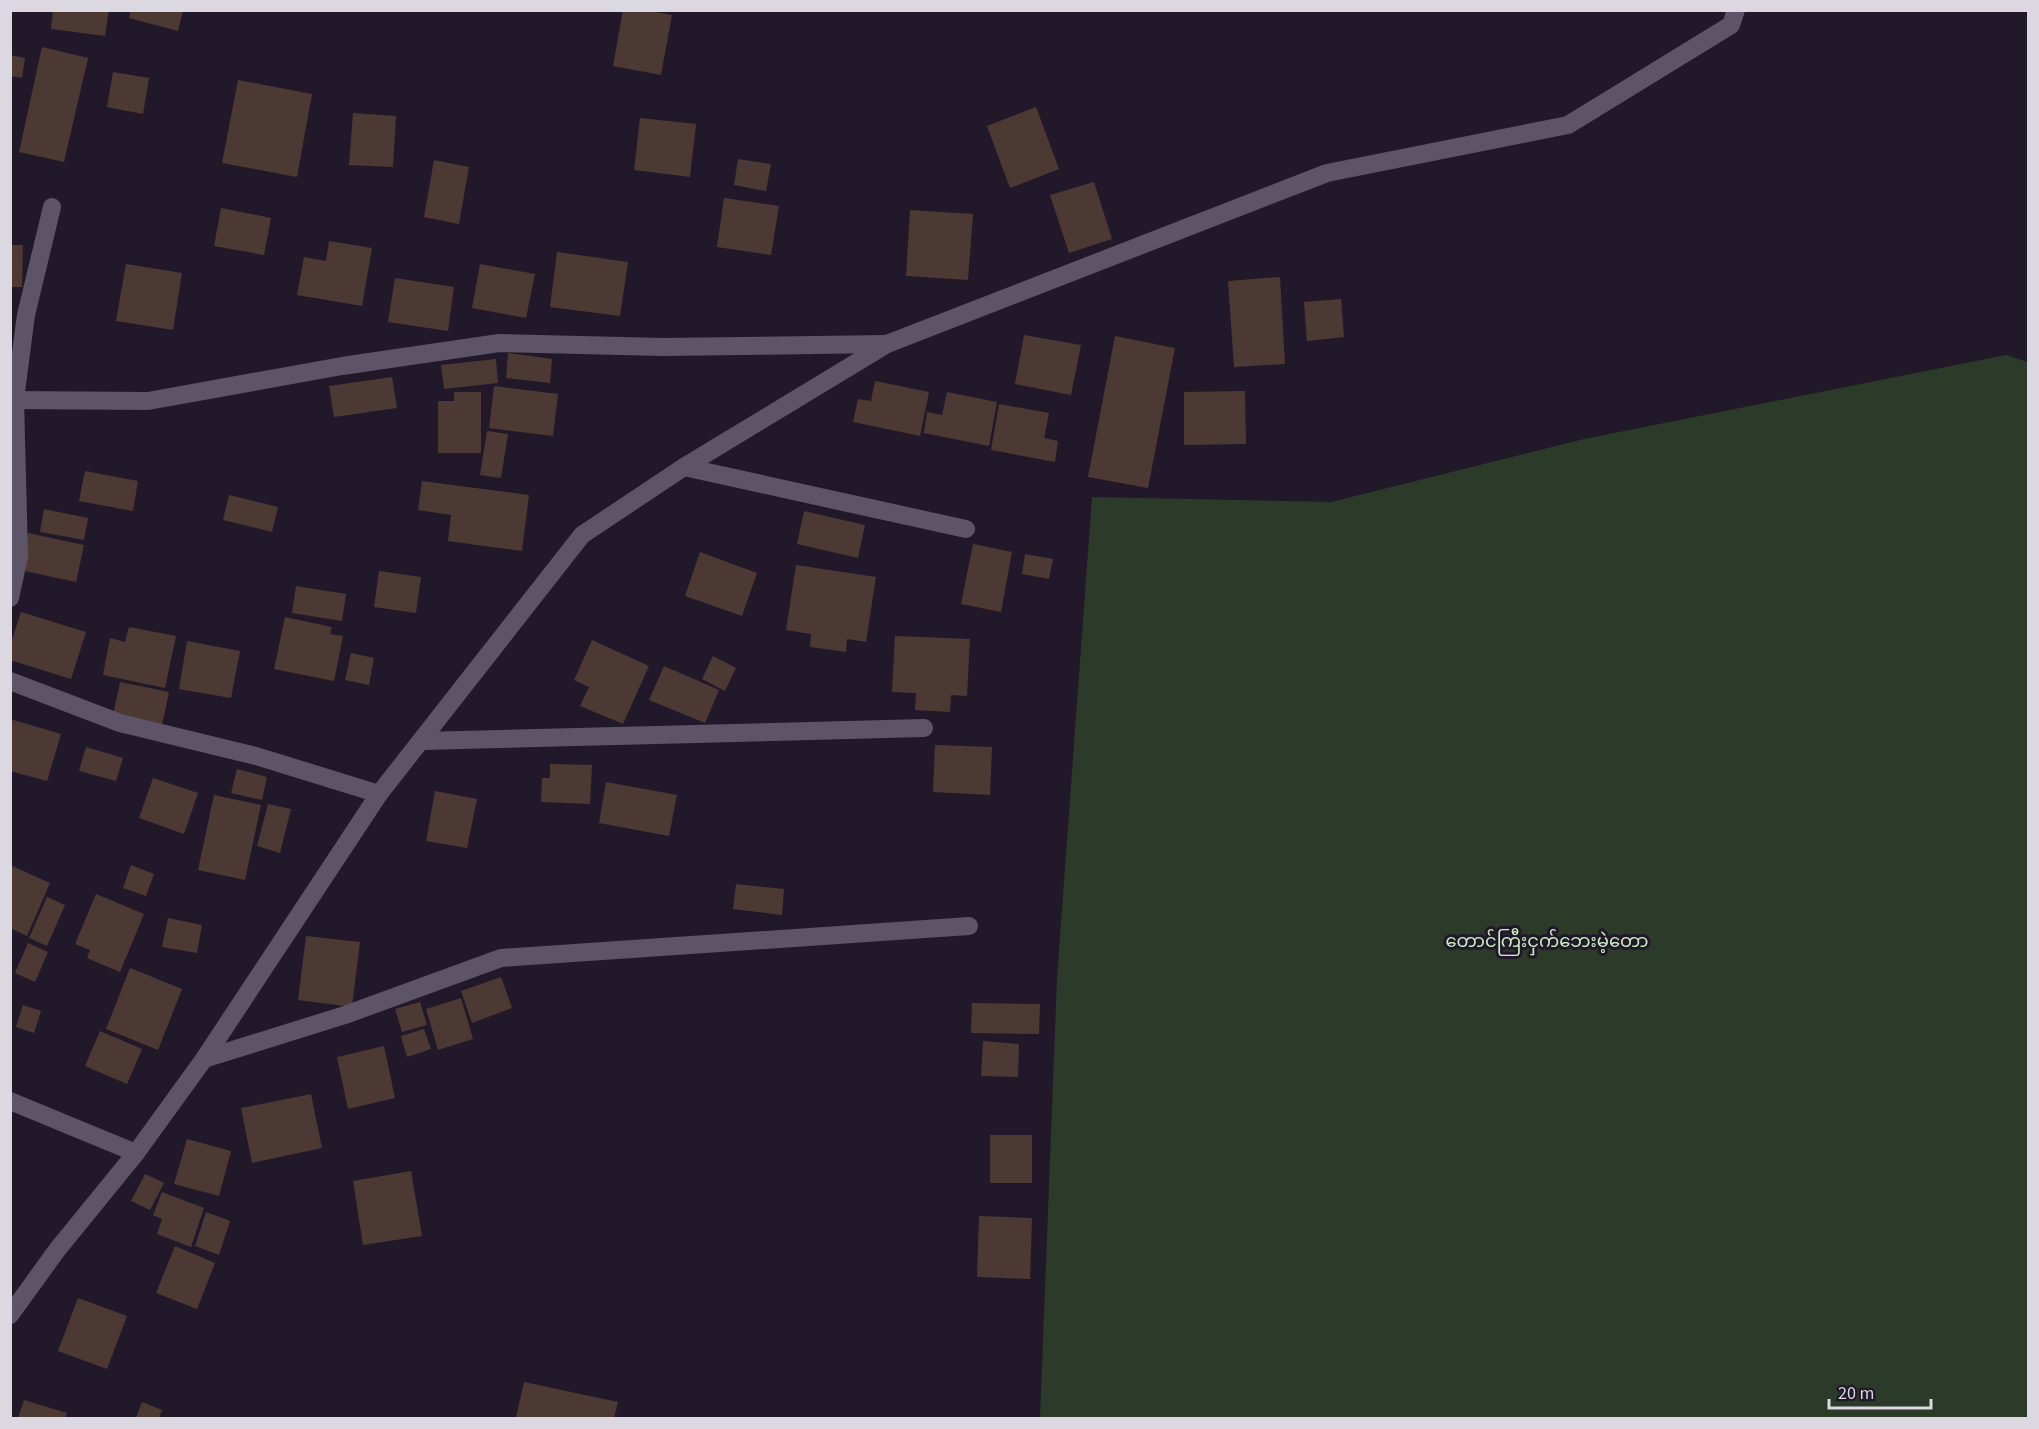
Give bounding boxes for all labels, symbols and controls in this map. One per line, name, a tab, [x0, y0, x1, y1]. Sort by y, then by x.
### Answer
park label: တောင်ကြီးငှက်ဘေးမဲ့တော	[1445, 927, 1649, 956]
scale bar	[1829, 1372, 1931, 1410]
text: 20 m	[1838, 1381, 1874, 1406]

